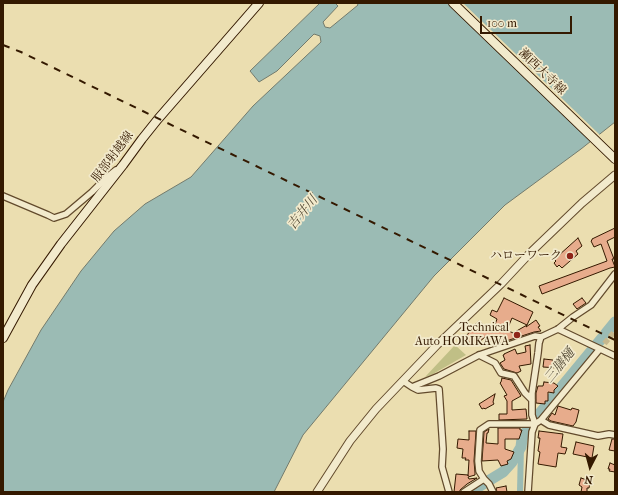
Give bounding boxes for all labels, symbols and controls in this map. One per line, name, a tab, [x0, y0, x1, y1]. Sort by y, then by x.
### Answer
scale bar	[482, 8, 574, 34]
text: 100 m	[487, 16, 517, 30]
street label: 瀬西大寺線	[515, 46, 569, 98]
street label: 服部射越線	[89, 129, 137, 185]
water label: 吉井川	[285, 193, 321, 233]
place label: ハローワーク	[490, 249, 562, 263]
marker: ハローワーク	[565, 251, 575, 261]
place label: Technical Auto HORIKAWA	[415, 321, 509, 349]
marker: Technical Auto HORIKAWA	[512, 330, 522, 340]
water label: 三膳樋	[542, 346, 578, 386]
north arrow	[570, 447, 610, 487]
text: N	[584, 473, 594, 486]

